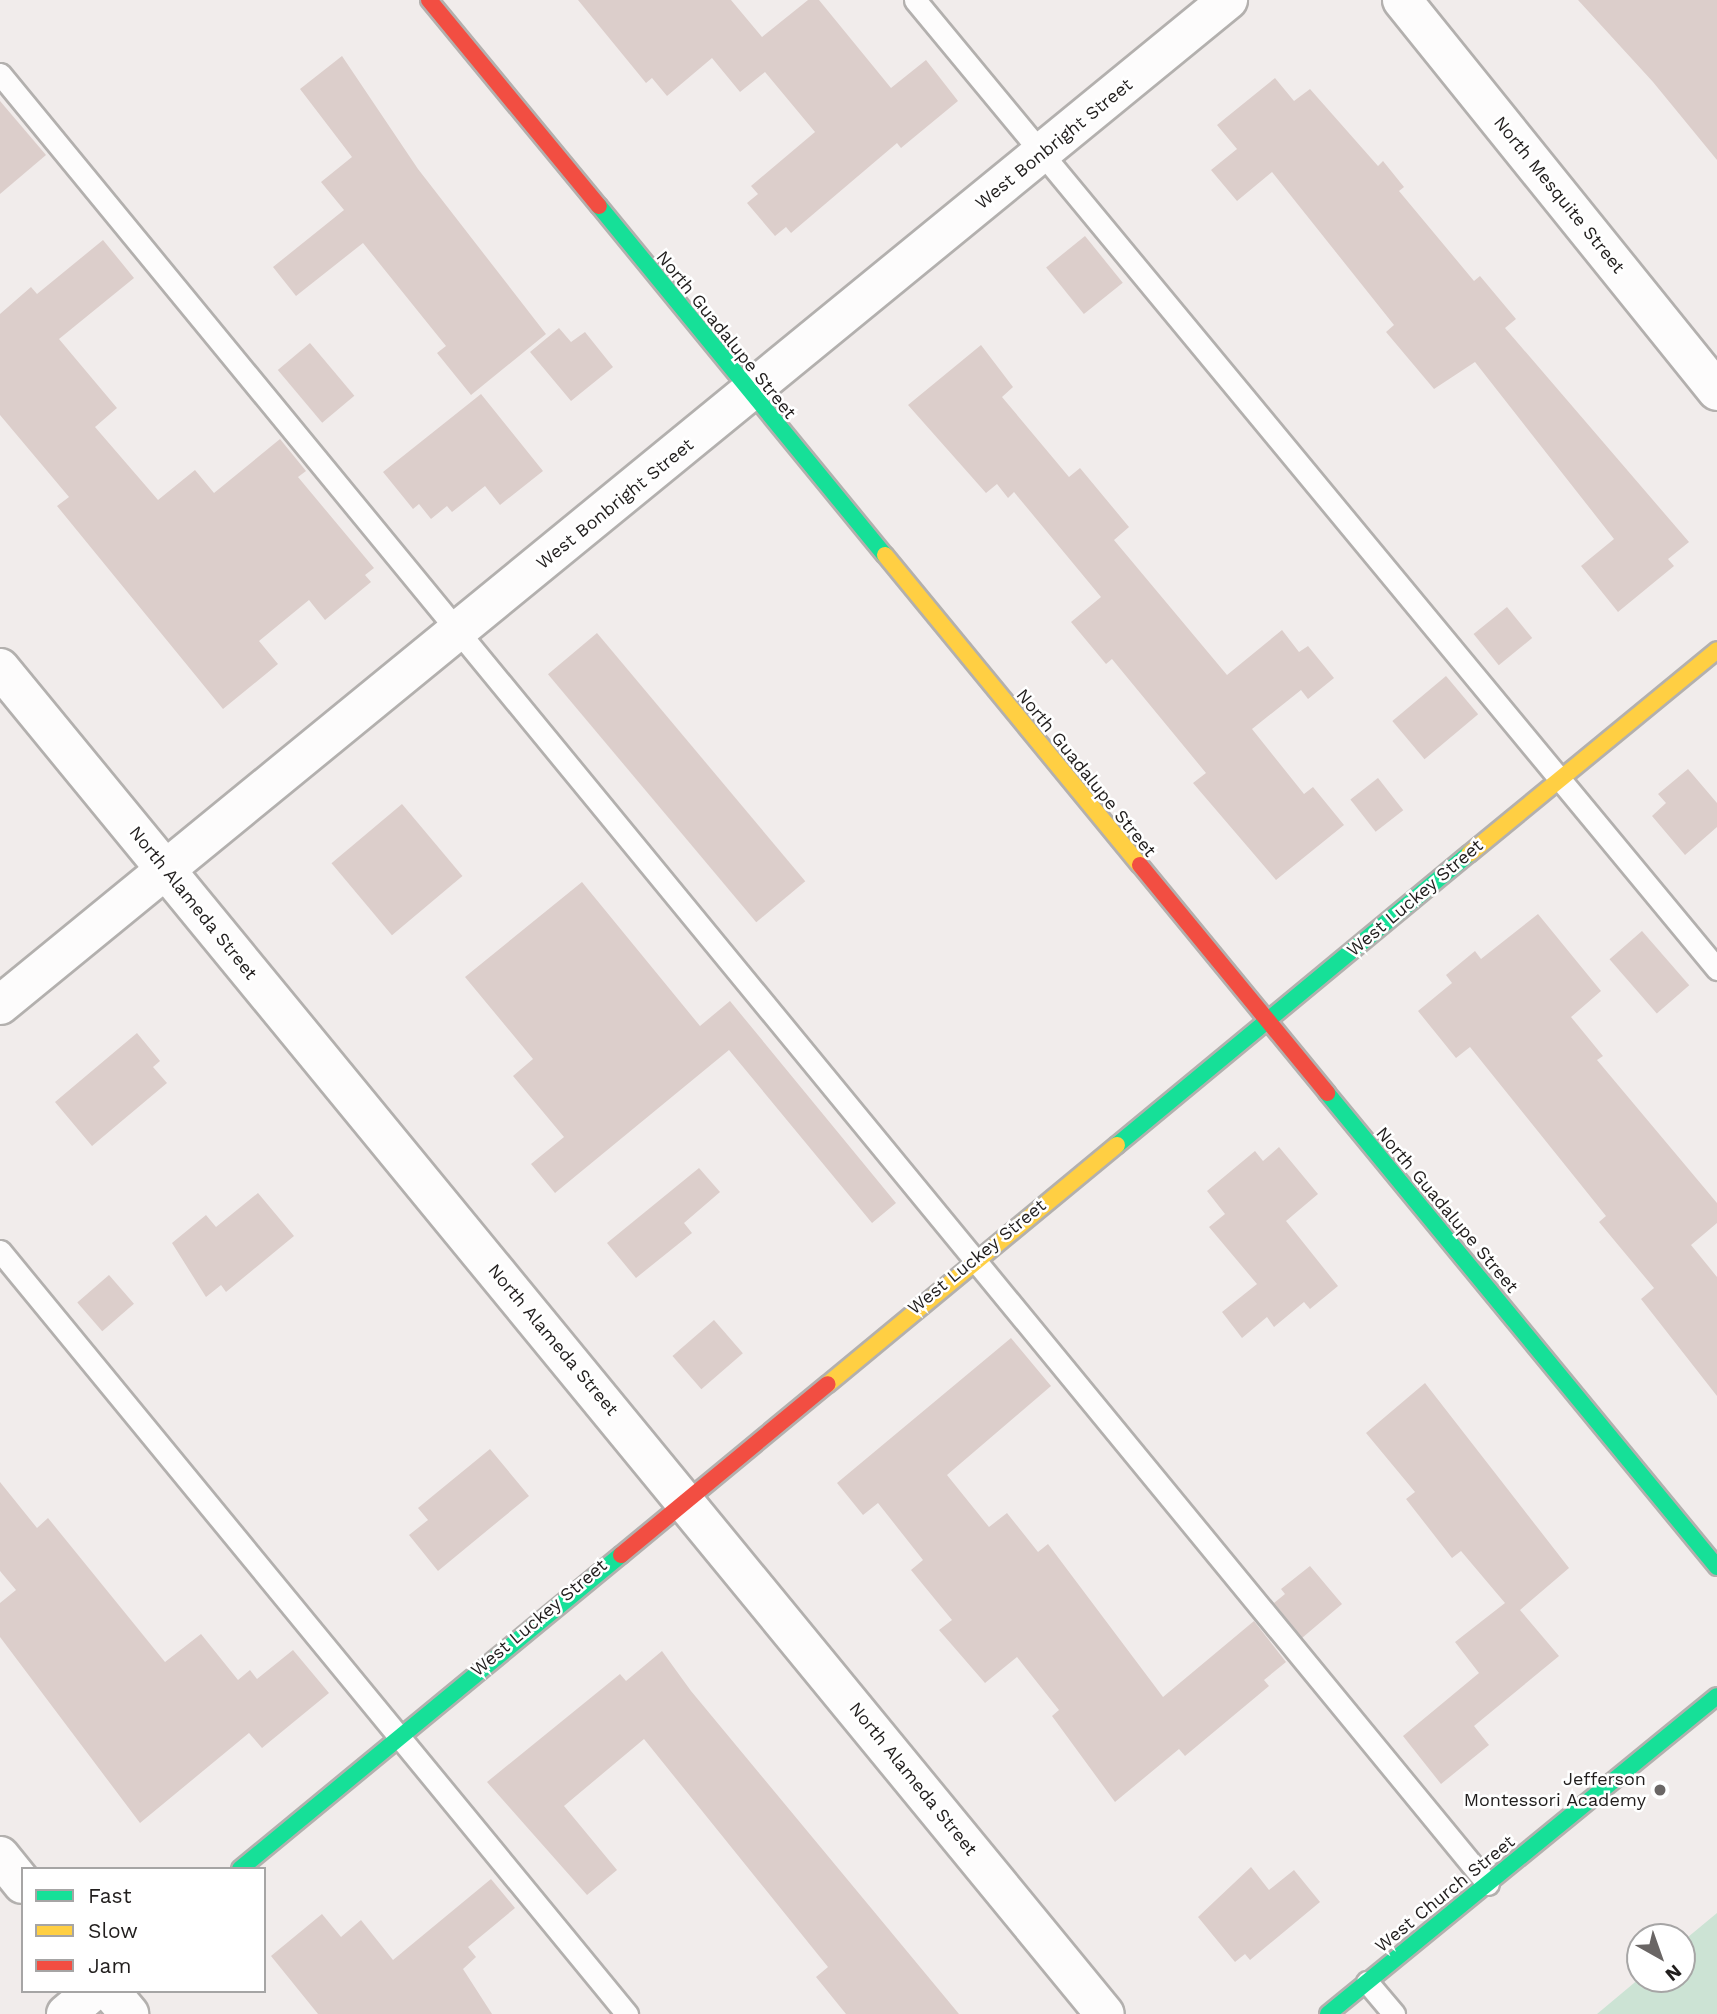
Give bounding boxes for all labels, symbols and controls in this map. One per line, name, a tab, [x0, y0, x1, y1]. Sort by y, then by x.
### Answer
street label: West Bonbright Street	[971, 74, 1137, 214]
street label: North Mesquite Street	[1489, 112, 1629, 278]
street label: North Guadalupe Street	[652, 247, 800, 423]
street label: West Bonbright Street	[532, 434, 698, 574]
street label: North Guadalupe Street	[1012, 685, 1160, 861]
street label: North Alameda Street	[124, 821, 262, 985]
street label: West Luckey Street	[1342, 835, 1488, 961]
street label: North Guadalupe Street	[1371, 1123, 1523, 1297]
street label: West Luckey Street	[904, 1195, 1050, 1319]
street label: North Alameda Street	[483, 1259, 623, 1421]
street label: West Luckey Street	[466, 1555, 612, 1681]
street label: North Alameda Street	[844, 1697, 982, 1861]
place label: Jefferson Montessori Academy	[1463, 1769, 1646, 1812]
marker: Jefferson Montessori Academy	[1652, 1782, 1668, 1798]
street label: West Church Street	[1371, 1831, 1519, 1957]
legend	[21, 1867, 266, 1993]
text: Fast	[88, 1883, 132, 1908]
text: Slow	[88, 1918, 138, 1943]
north arrow	[1626, 1923, 1696, 1993]
text: Jam	[88, 1953, 131, 1978]
text: N	[1661, 1960, 1686, 1986]

